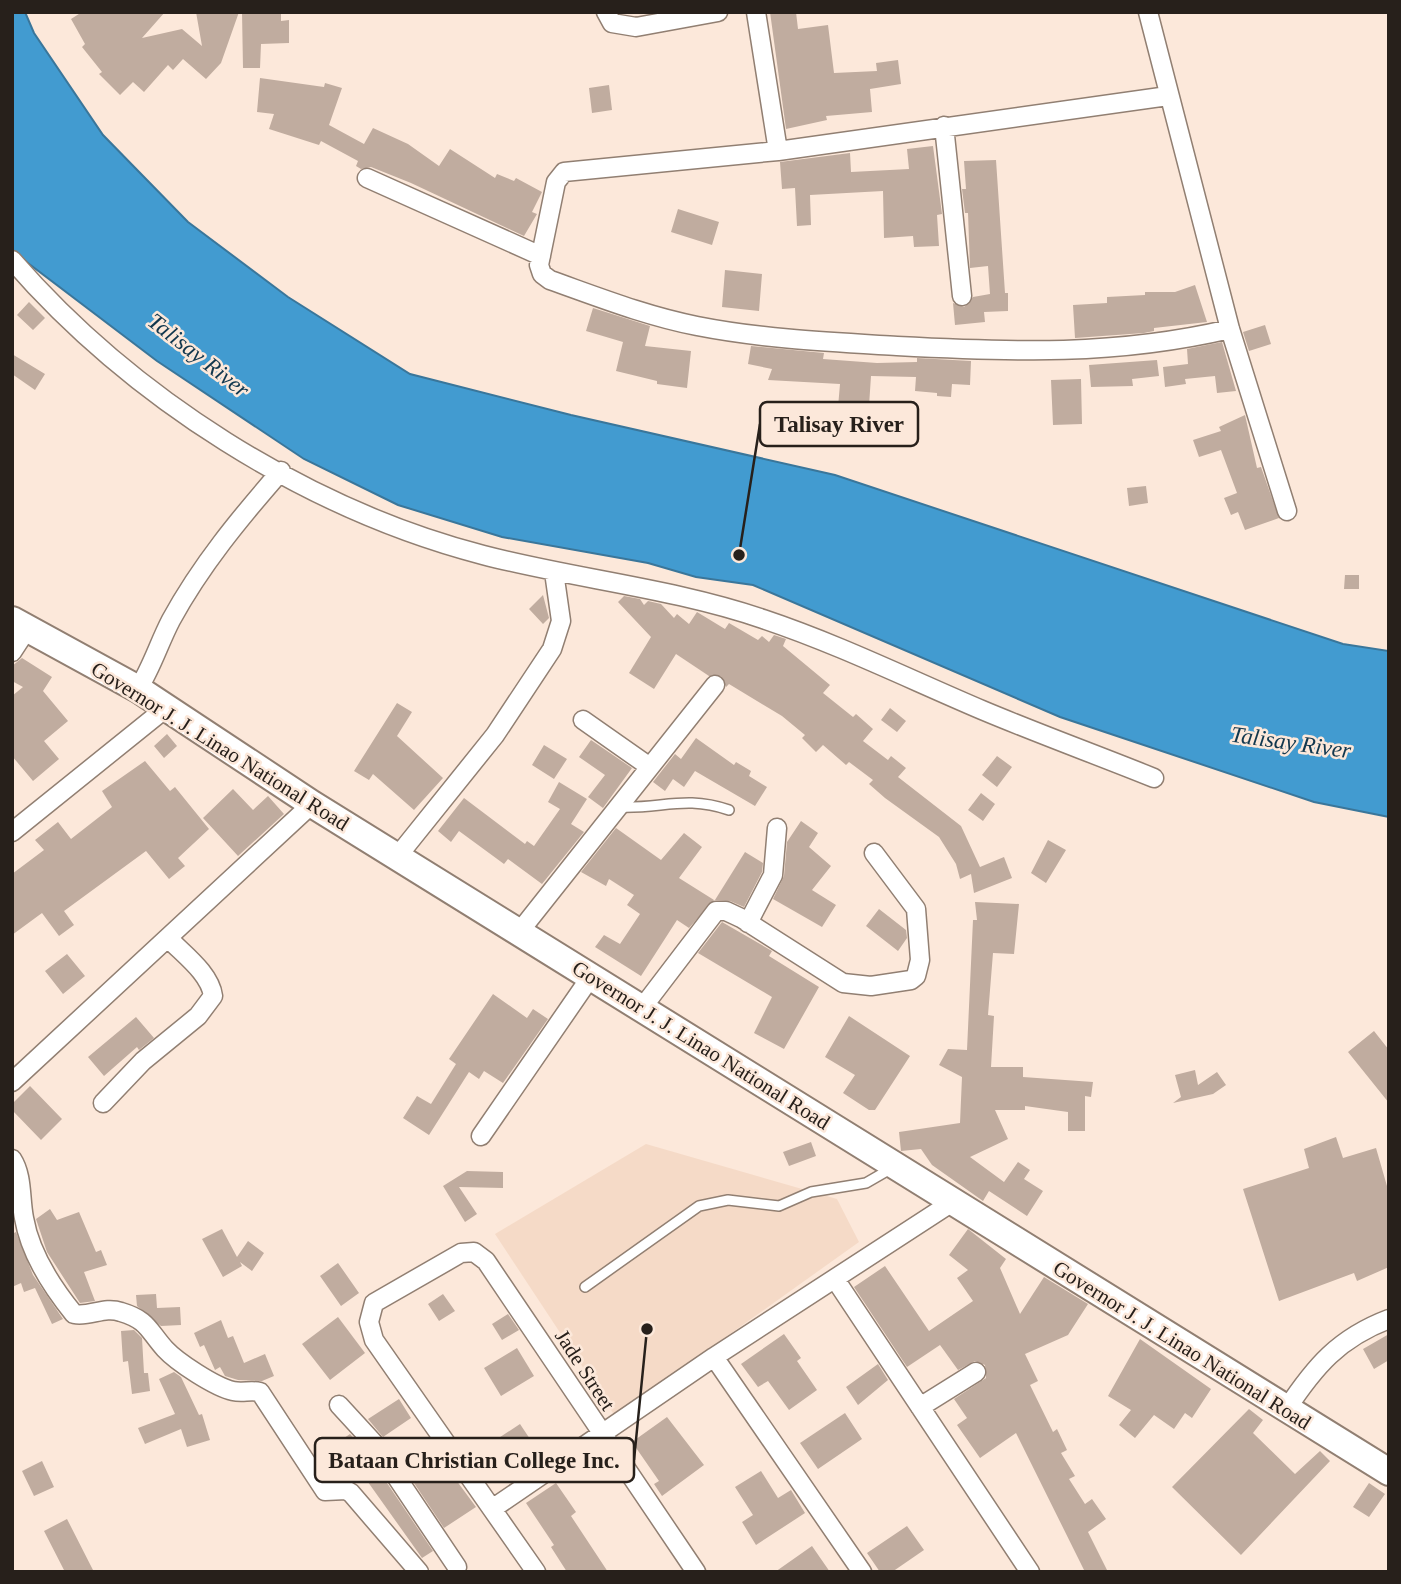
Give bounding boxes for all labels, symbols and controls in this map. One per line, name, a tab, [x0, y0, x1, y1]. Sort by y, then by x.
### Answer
water label: Talisay River	[143, 308, 255, 403]
callout: Talisay River	[760, 402, 918, 446]
text: Talisay River	[774, 412, 904, 437]
street label: Governor J. J. Linao National Road	[87, 657, 354, 836]
water label: Talisay River	[1229, 722, 1354, 763]
street label: Governor J. J. Linao National Road	[568, 956, 835, 1135]
street label: Governor J. J. Linao National Road	[1049, 1256, 1316, 1435]
street label: Jade Street	[550, 1325, 620, 1415]
callout: Bataan Christian College Inc.	[315, 1438, 634, 1482]
text: Bataan Christian College Inc.	[328, 1448, 620, 1473]

